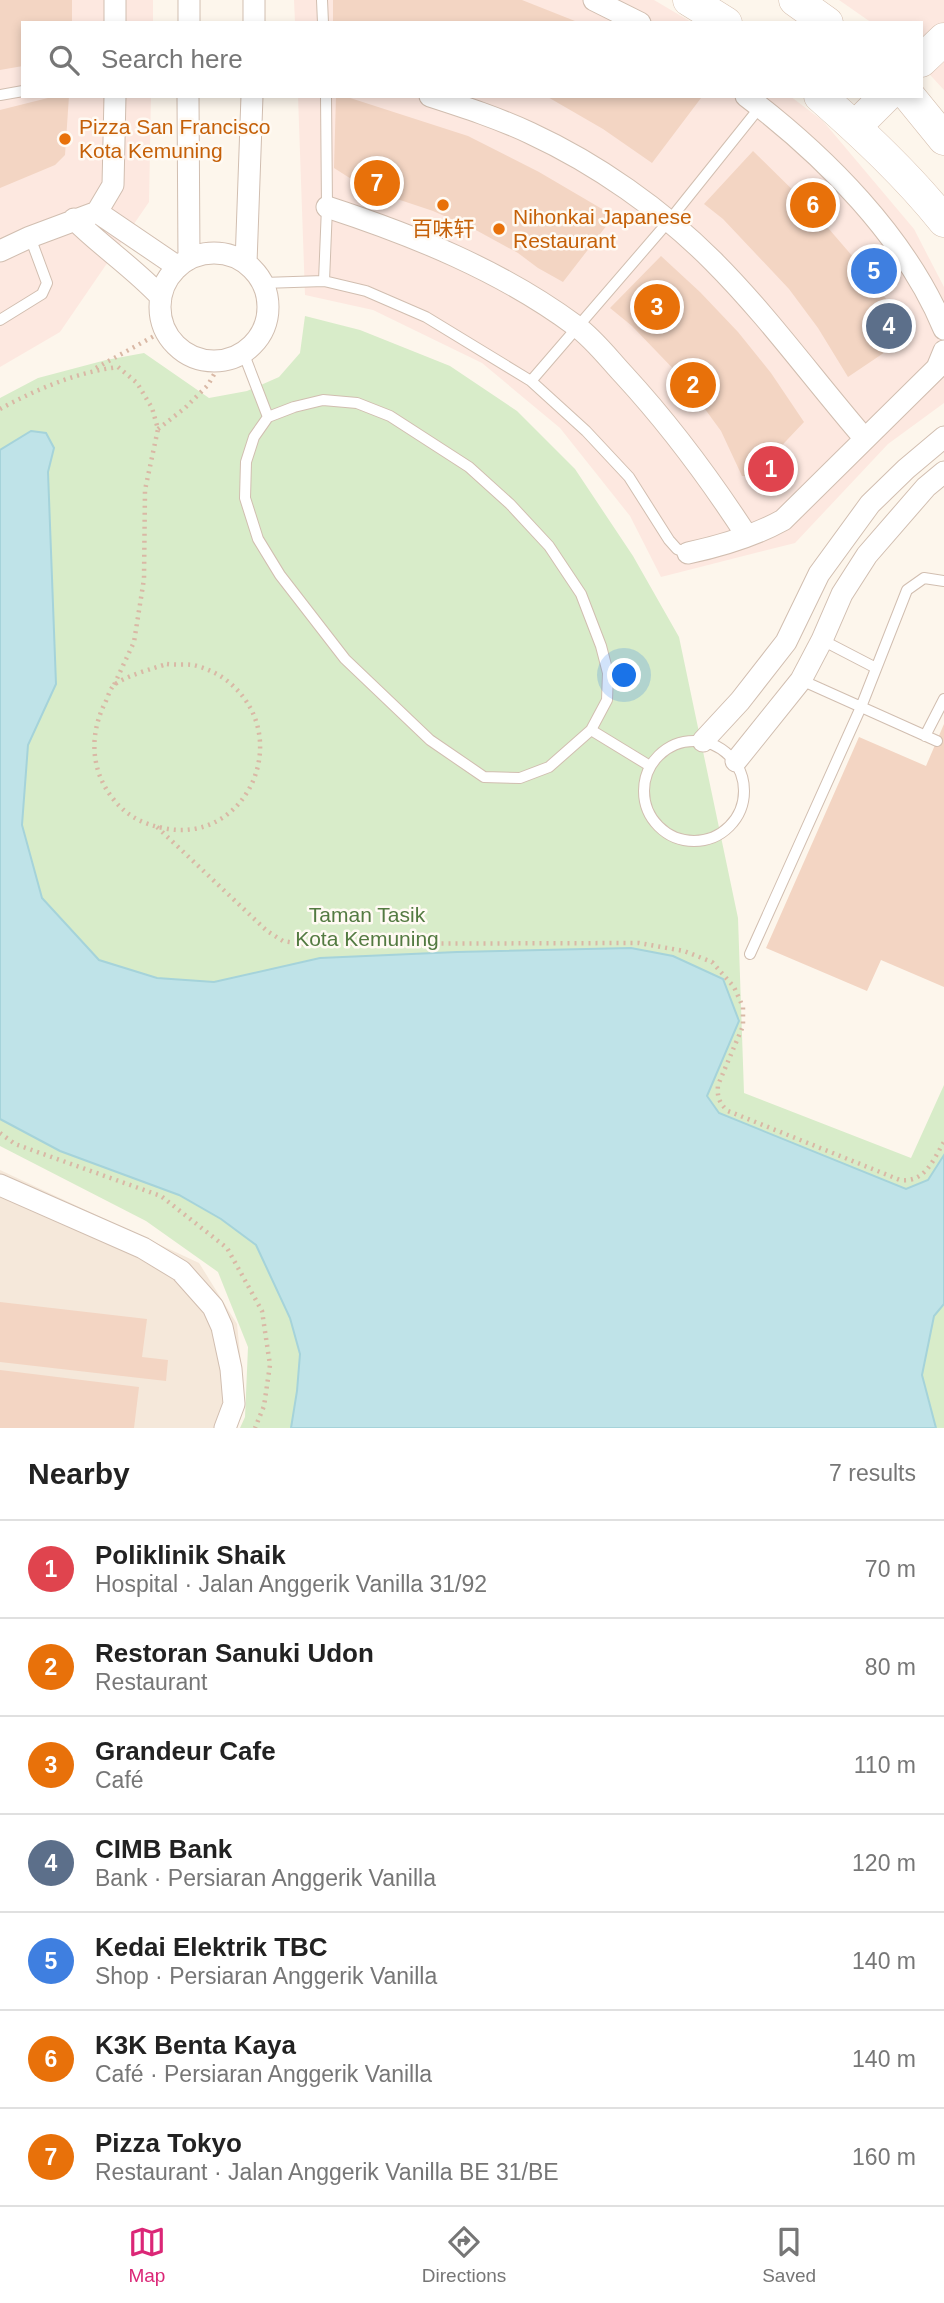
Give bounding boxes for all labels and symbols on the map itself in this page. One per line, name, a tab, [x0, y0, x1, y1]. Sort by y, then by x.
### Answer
place label: Pizza San Francisco Kota Kemuning	[79, 115, 270, 162]
marker: Pizza San Francisco Kota Kemuning	[57, 131, 73, 147]
pin: 7	[354, 157, 400, 209]
pin: 6	[790, 179, 836, 231]
marker: 百味轩	[435, 197, 451, 213]
place label: Nihonkai Japanese Restaurant	[513, 205, 692, 252]
place label: 百味轩	[412, 217, 475, 240]
marker: Nihonkai Japanese Restaurant	[491, 221, 507, 237]
pin: 5	[851, 245, 897, 297]
pin: 3	[634, 281, 680, 333]
pin: 4	[866, 300, 912, 352]
pin: 2	[670, 359, 716, 411]
pin: 1	[748, 443, 794, 495]
your location	[607, 658, 641, 692]
park label: Taman Tasik Kota Kemuning	[295, 903, 439, 950]

